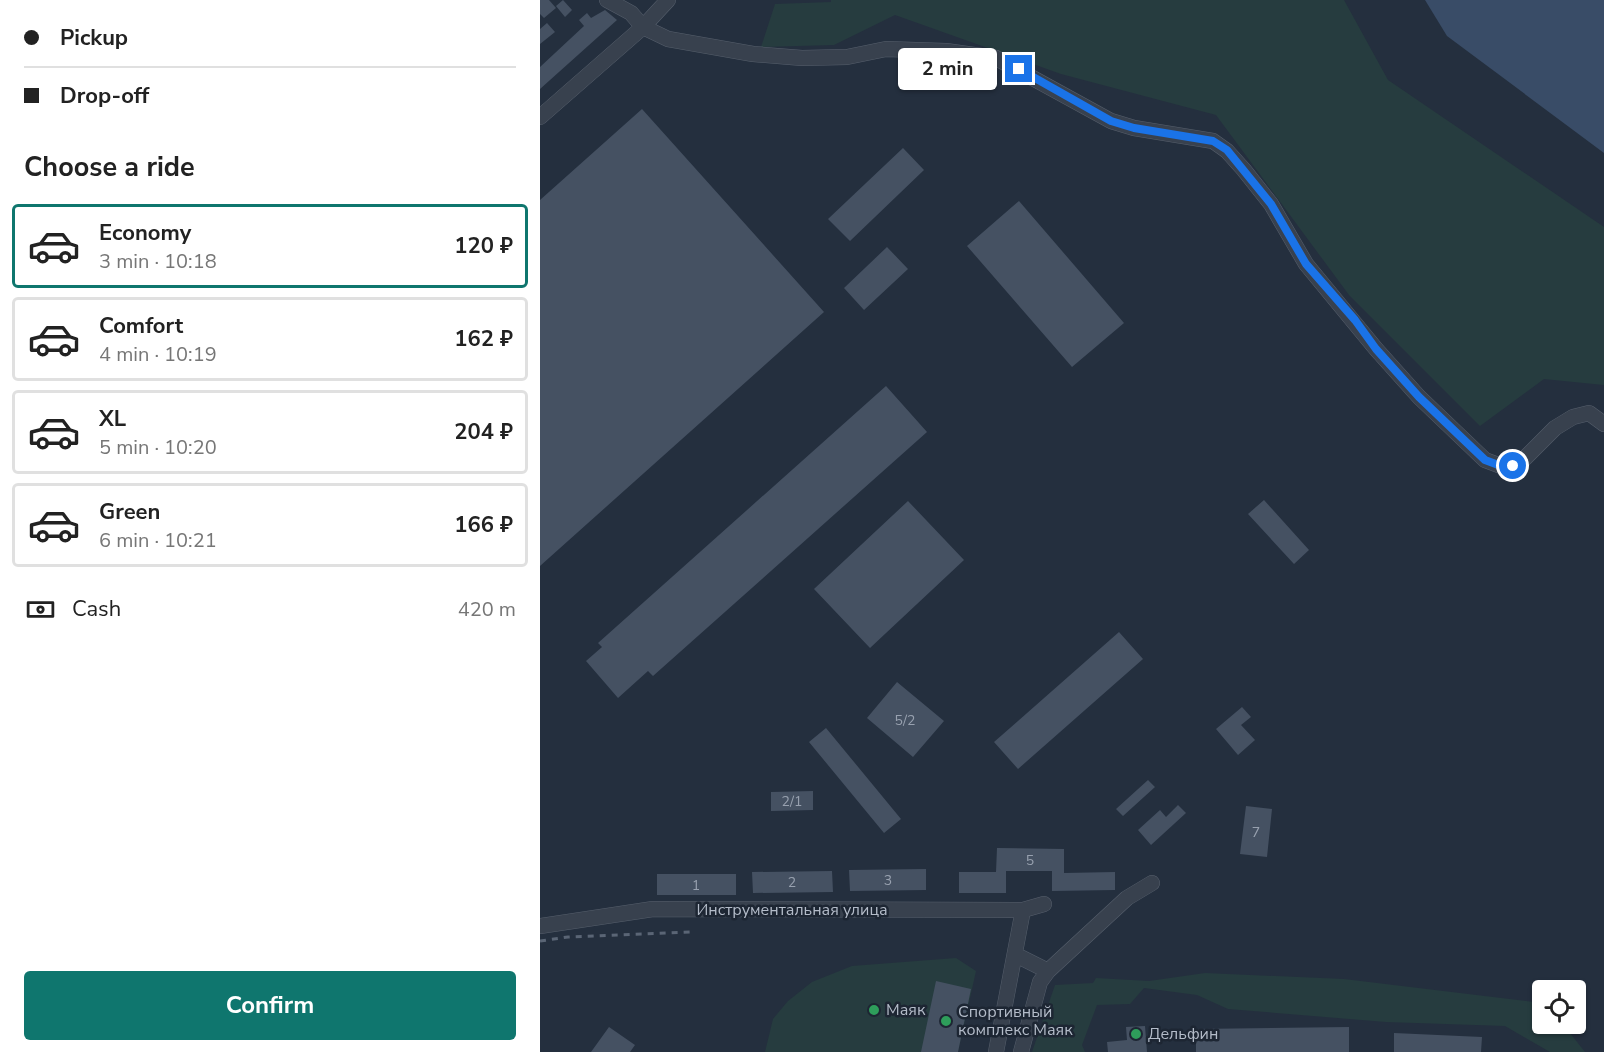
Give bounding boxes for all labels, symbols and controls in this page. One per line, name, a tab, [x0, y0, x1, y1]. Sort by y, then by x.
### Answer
text: Pickup	[60, 23, 128, 53]
callout: 2 min	[899, 48, 998, 90]
text: 2 min	[922, 55, 973, 82]
route end	[1005, 55, 1032, 82]
text: Drop-off	[60, 81, 149, 111]
text: Choose a ride	[24, 149, 195, 186]
text: Economy	[99, 218, 191, 248]
icon: car	[27, 219, 81, 273]
text: 120 ₽	[454, 231, 513, 261]
text: 3 min · 10:18	[99, 248, 217, 275]
text: Comfort	[99, 311, 183, 341]
icon: car	[27, 312, 81, 366]
text: 162 ₽	[454, 324, 513, 354]
text: 4 min · 10:19	[99, 341, 217, 368]
text: XL	[99, 404, 126, 434]
icon: car	[27, 405, 81, 459]
text: 204 ₽	[454, 417, 513, 447]
text: 5 min · 10:20	[99, 434, 217, 461]
route start	[1499, 452, 1526, 479]
text: Green	[99, 497, 160, 527]
icon: car	[27, 498, 81, 552]
text: 166 ₽	[454, 510, 513, 540]
text: 6 min · 10:21	[99, 527, 217, 554]
icon: cash	[24, 593, 57, 626]
text: Cash	[72, 594, 121, 624]
text: 420 m	[458, 596, 516, 623]
house number: 5/2	[895, 711, 915, 730]
house number: 2/1	[782, 792, 802, 811]
house number: 7	[1252, 823, 1260, 842]
house number: 5	[1026, 851, 1034, 870]
house number: 3	[884, 871, 892, 890]
house number: 2	[788, 873, 796, 892]
house number: 1	[692, 876, 700, 895]
street label: Инструментальная улица	[696, 899, 888, 921]
button: Confirm	[24, 971, 516, 1040]
map controls	[1532, 980, 1586, 1034]
button: locate	[1532, 980, 1586, 1034]
place label: Маяк	[886, 999, 926, 1021]
place label: Спортивный комплекс Маяк	[958, 1001, 1073, 1041]
marker: Маяк	[867, 1003, 881, 1017]
marker: Спортивный комплекс Маяк	[939, 1014, 953, 1028]
place label: Дельфин	[1148, 1023, 1218, 1045]
marker: Дельфин	[1129, 1027, 1143, 1041]

